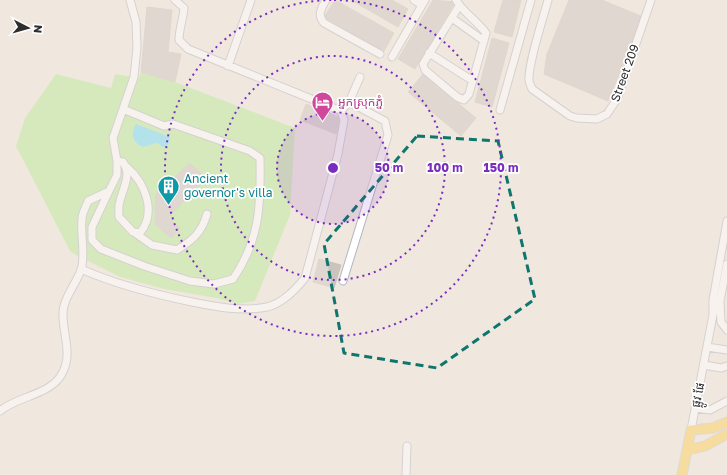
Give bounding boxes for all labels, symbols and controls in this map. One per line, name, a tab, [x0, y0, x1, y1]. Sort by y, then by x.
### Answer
north arrow	[8, 8, 48, 48]
text: N	[32, 24, 45, 34]
street label: Street 209	[607, 42, 642, 104]
hotel icon: អ្នកស្រុកភ្នំ	[309, 89, 335, 122]
place label: អ្នកស្រុកភ្នំ	[338, 94, 383, 109]
text: 50 m	[375, 160, 403, 175]
text: 100 m	[427, 160, 463, 175]
text: 150 m	[484, 160, 518, 175]
centre of rings	[326, 161, 340, 175]
place label: Ancient governor's villa	[184, 171, 273, 200]
building icon: Ancient governor's villa	[155, 173, 181, 206]
street label: ផ្លូវ ផែ	[688, 381, 711, 410]

